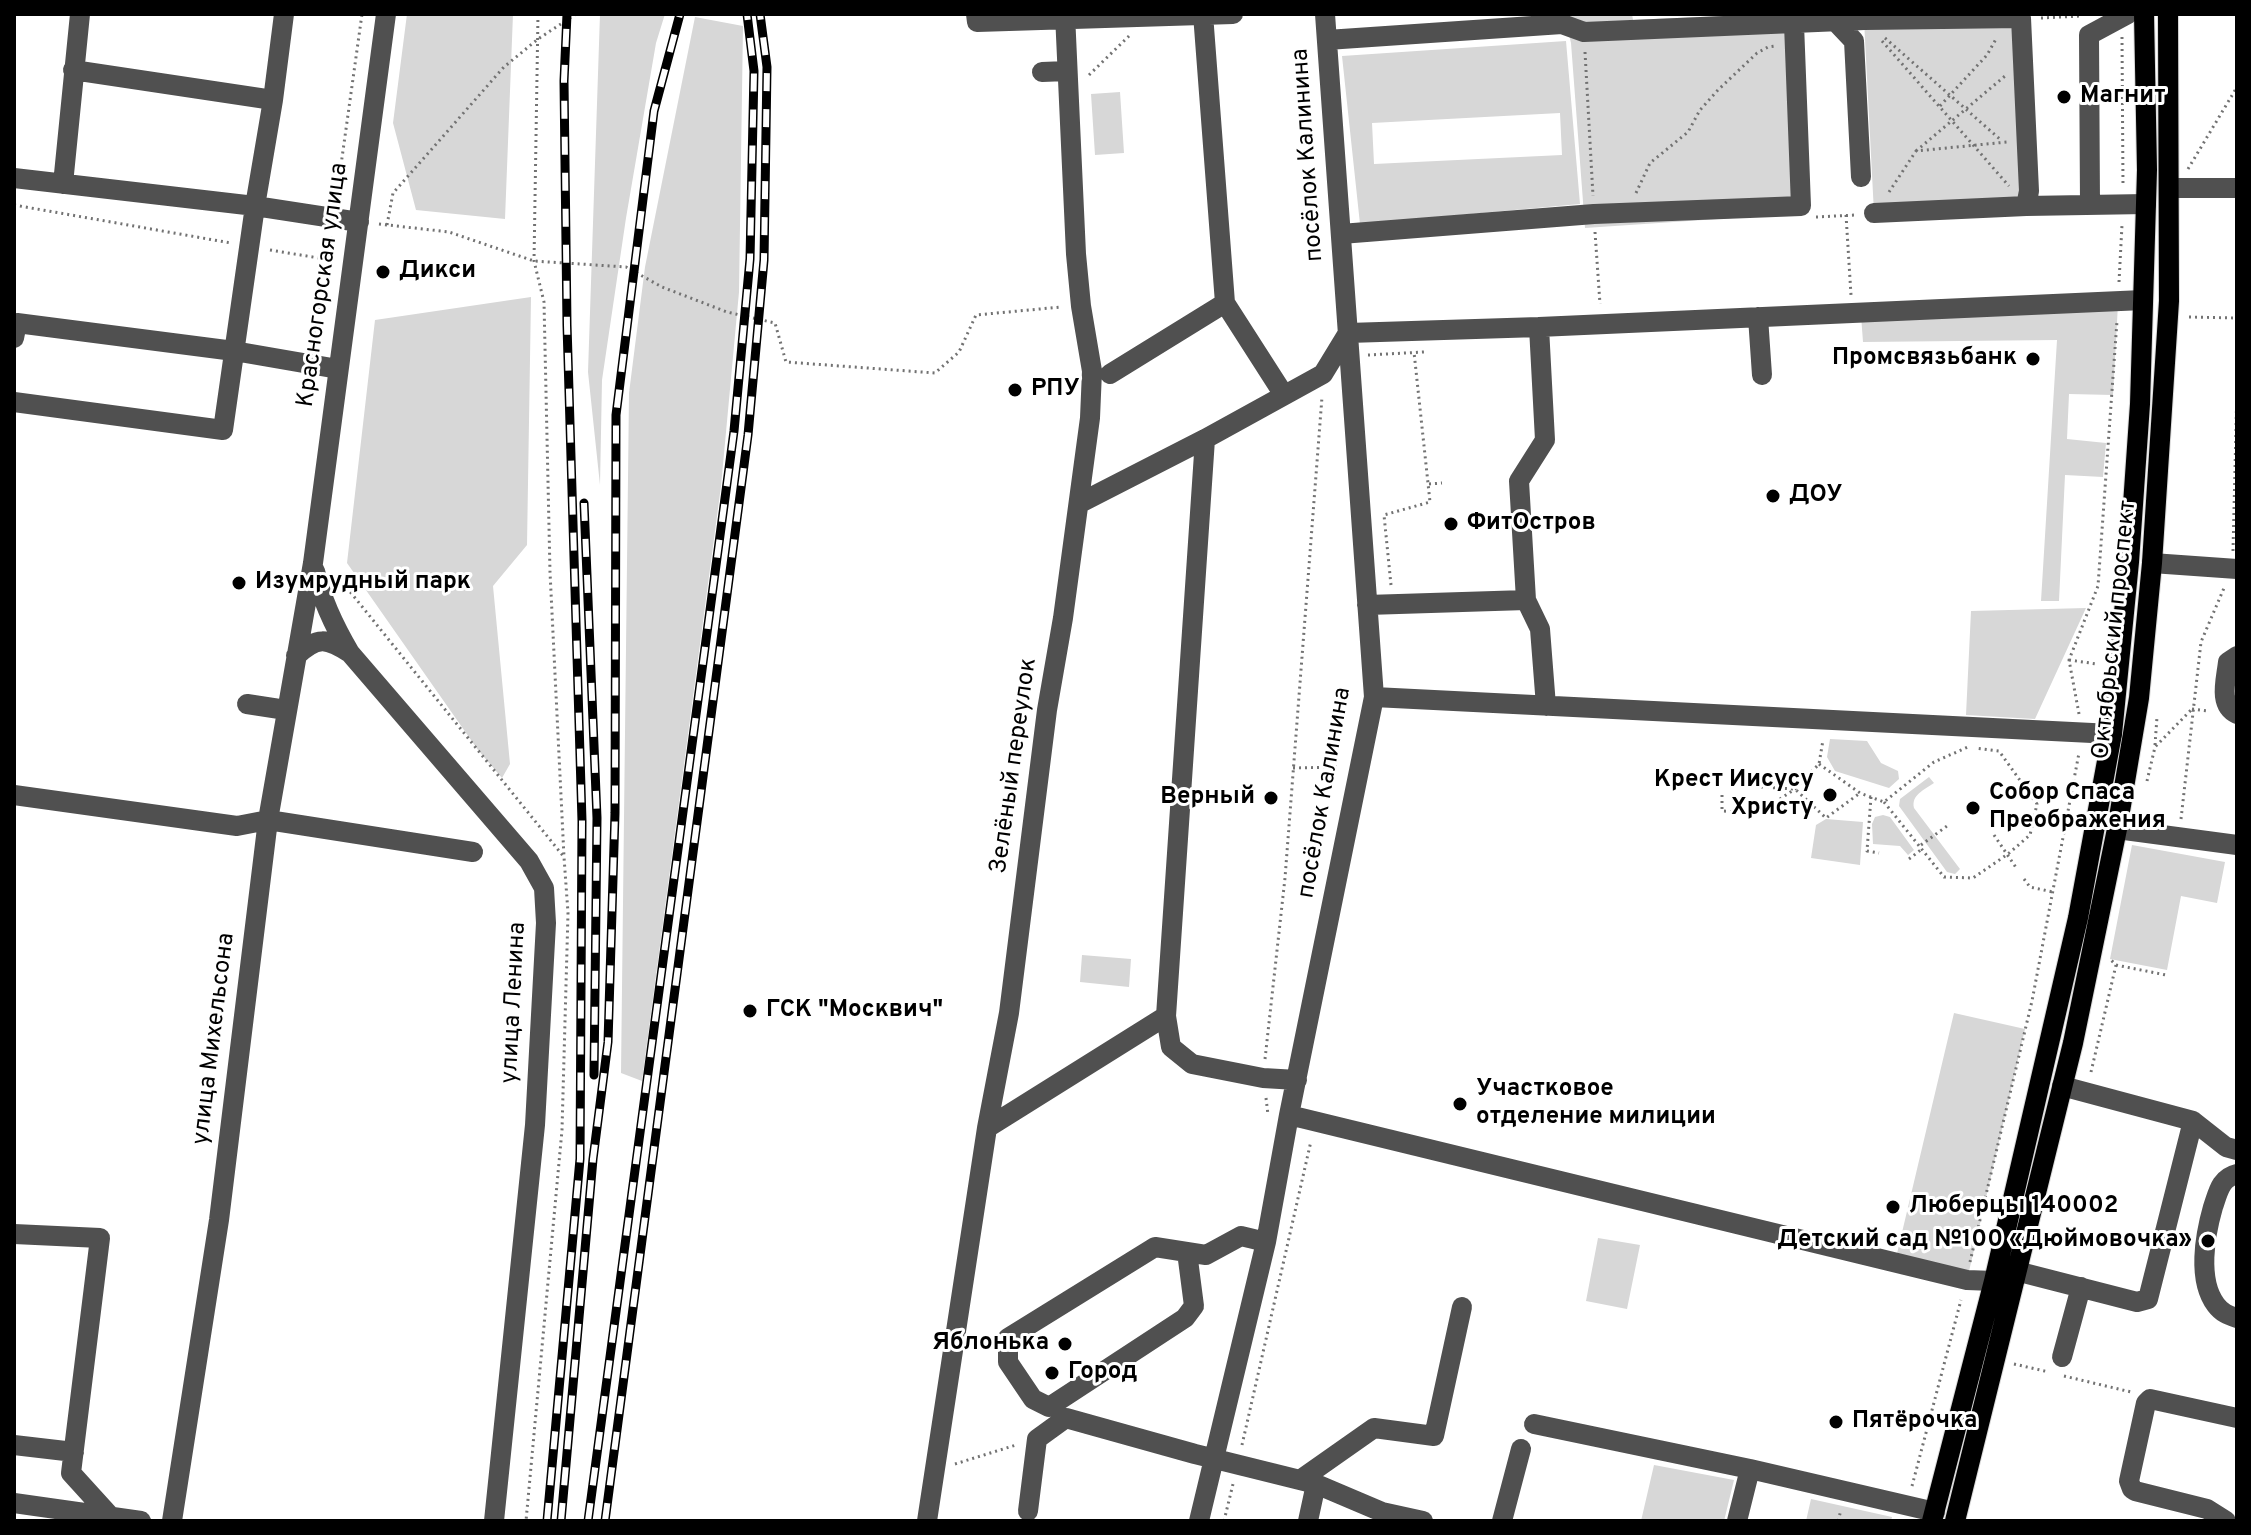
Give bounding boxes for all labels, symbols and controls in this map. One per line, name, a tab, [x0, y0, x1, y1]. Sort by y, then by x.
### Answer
street label: посёлок Калинина	[1287, 47, 1331, 263]
place label: Магнит	[2080, 83, 2166, 111]
marker: Магнит	[2055, 88, 2073, 106]
street label: Красногорская улица	[293, 161, 355, 409]
place label: Дикси	[399, 258, 476, 286]
marker: Дикси	[374, 263, 392, 281]
place label: Промсвязьбанк	[1832, 345, 2017, 373]
marker: Промсвязьбанк	[2024, 350, 2042, 368]
place label: РПУ	[1031, 376, 1080, 404]
marker: РПУ	[1006, 381, 1024, 399]
place label: ДОУ	[1789, 482, 1842, 510]
marker: ДОУ	[1764, 487, 1782, 505]
street label: Октябрьский проспект	[2088, 499, 2144, 761]
place label: ФитОстров	[1467, 510, 1596, 538]
marker: ФитОстров	[1442, 515, 1460, 533]
place label: Изумрудный парк	[255, 569, 471, 597]
marker: Изумрудный парк	[230, 574, 248, 592]
street label: Зелёный переулок	[986, 656, 1044, 876]
street label: посёлок Калинина	[1293, 685, 1359, 901]
place label: Крест Иисусу Христу	[1654, 767, 1814, 823]
place label: Собор Спаса Преображения	[1989, 780, 2166, 836]
place label: Верный	[1160, 784, 1255, 812]
marker: Крест Иисусу Христу	[1821, 786, 1839, 804]
marker: Верный	[1262, 789, 1280, 807]
marker: Собор Спаса Преображения	[1964, 799, 1982, 817]
street label: улица Ленина	[496, 921, 534, 1085]
street label: улица Михельсона	[188, 931, 242, 1147]
place label: ГСК "Москвич"	[766, 997, 943, 1025]
marker: ГСК "Москвич"	[741, 1002, 759, 1020]
place label: Участковое отделение милиции	[1476, 1076, 1716, 1132]
marker: Участковое отделение милиции	[1451, 1095, 1469, 1113]
place label: Люберцы 140002	[1909, 1193, 2118, 1221]
marker: Люберцы 140002	[1884, 1198, 1902, 1216]
place label: Детский сад №100 «Дюймовочка»	[1777, 1227, 2192, 1255]
marker: Детский сад №100 «Дюймовочка»	[2199, 1232, 2217, 1250]
place label: Яблонька	[932, 1330, 1049, 1358]
marker: Яблонька	[1056, 1335, 1074, 1353]
place label: Город	[1068, 1359, 1137, 1387]
marker: Город	[1043, 1364, 1061, 1382]
place label: Пятёрочка	[1852, 1408, 1977, 1436]
marker: Пятёрочка	[1827, 1413, 1845, 1431]

